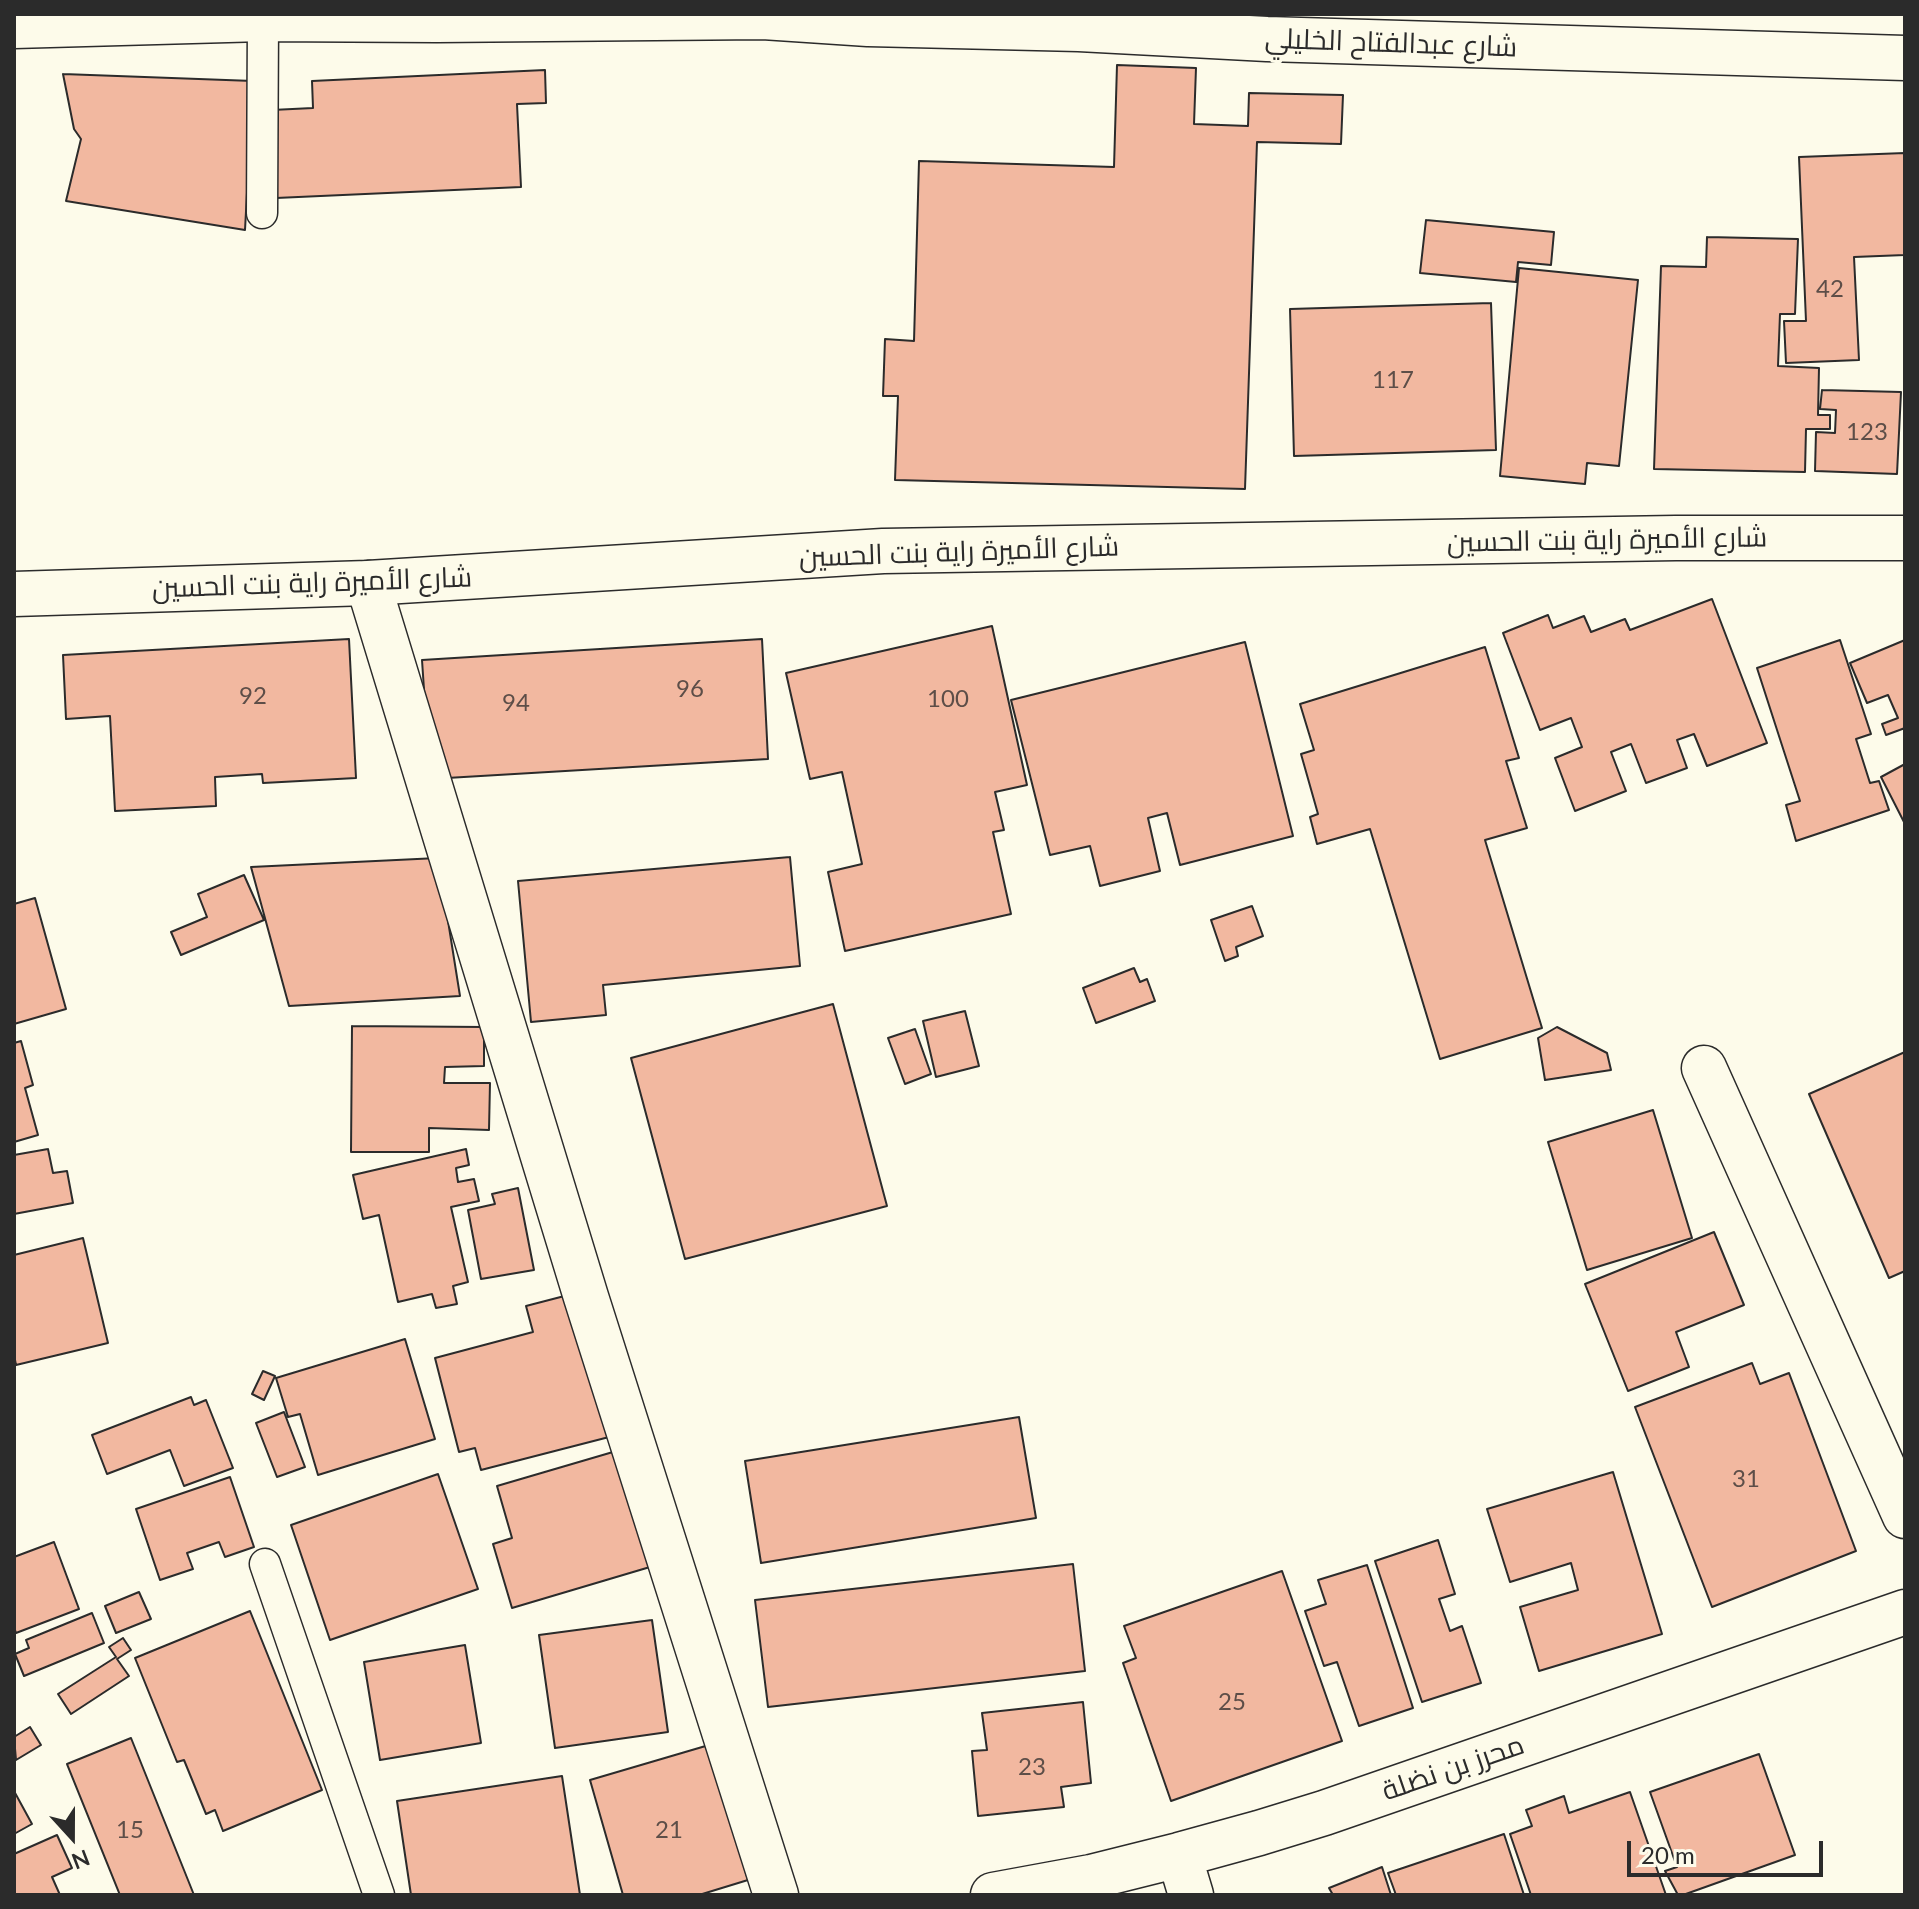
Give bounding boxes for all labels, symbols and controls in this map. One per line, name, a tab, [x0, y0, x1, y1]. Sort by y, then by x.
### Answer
street label: شارع عبدالفتاح الخليلي	[1264, 22, 1518, 64]
house number: 42	[1816, 275, 1844, 303]
house number: 117	[1372, 366, 1414, 394]
house number: 123	[1846, 418, 1888, 446]
street label: شارع الأميرة راية بنت الحسين	[1446, 520, 1768, 560]
street label: شارع الأميرة راية بنت الحسين	[798, 530, 1120, 574]
street label: شارع الأميرة راية بنت الحسين	[151, 561, 473, 605]
house number: 96	[676, 675, 704, 703]
house number: 92	[239, 682, 267, 710]
house number: 100	[927, 685, 969, 713]
house number: 94	[502, 689, 530, 717]
house number: 31	[1732, 1465, 1760, 1493]
house number: 25	[1218, 1688, 1246, 1716]
street label: محرز بن نضلة	[1377, 1728, 1529, 1808]
house number: 23	[1018, 1753, 1046, 1781]
north arrow	[32, 1797, 112, 1877]
house number: 15	[116, 1816, 144, 1844]
house number: 21	[655, 1816, 683, 1844]
scale bar	[1631, 1825, 1827, 1875]
text: 20 m	[1641, 1840, 1695, 1869]
text: N	[68, 1844, 94, 1876]

